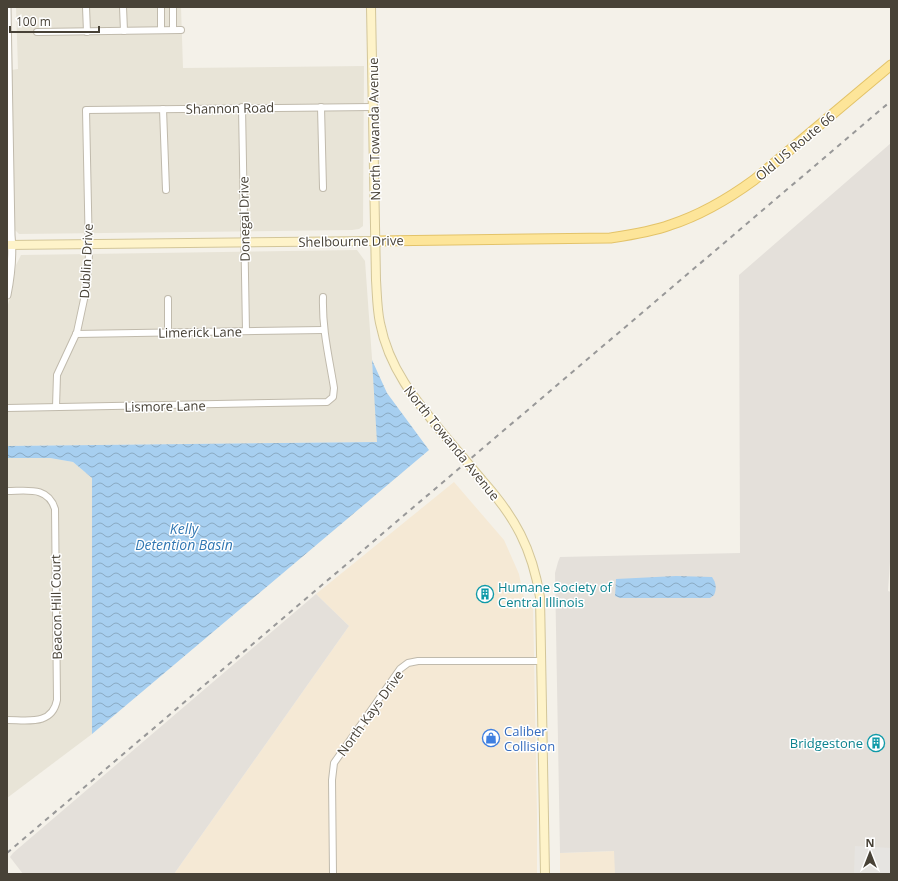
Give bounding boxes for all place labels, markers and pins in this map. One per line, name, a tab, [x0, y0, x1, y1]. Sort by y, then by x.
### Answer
place label: Humane Society of Central Illinois	[498, 578, 613, 611]
building icon: Humane Society of Central Illinois	[475, 584, 495, 604]
place label: Caliber Collision	[504, 722, 555, 755]
shop icon: Caliber Collision	[481, 728, 501, 748]
building icon: Bridgestone	[866, 733, 886, 753]
place label: Bridgestone	[790, 734, 863, 752]

